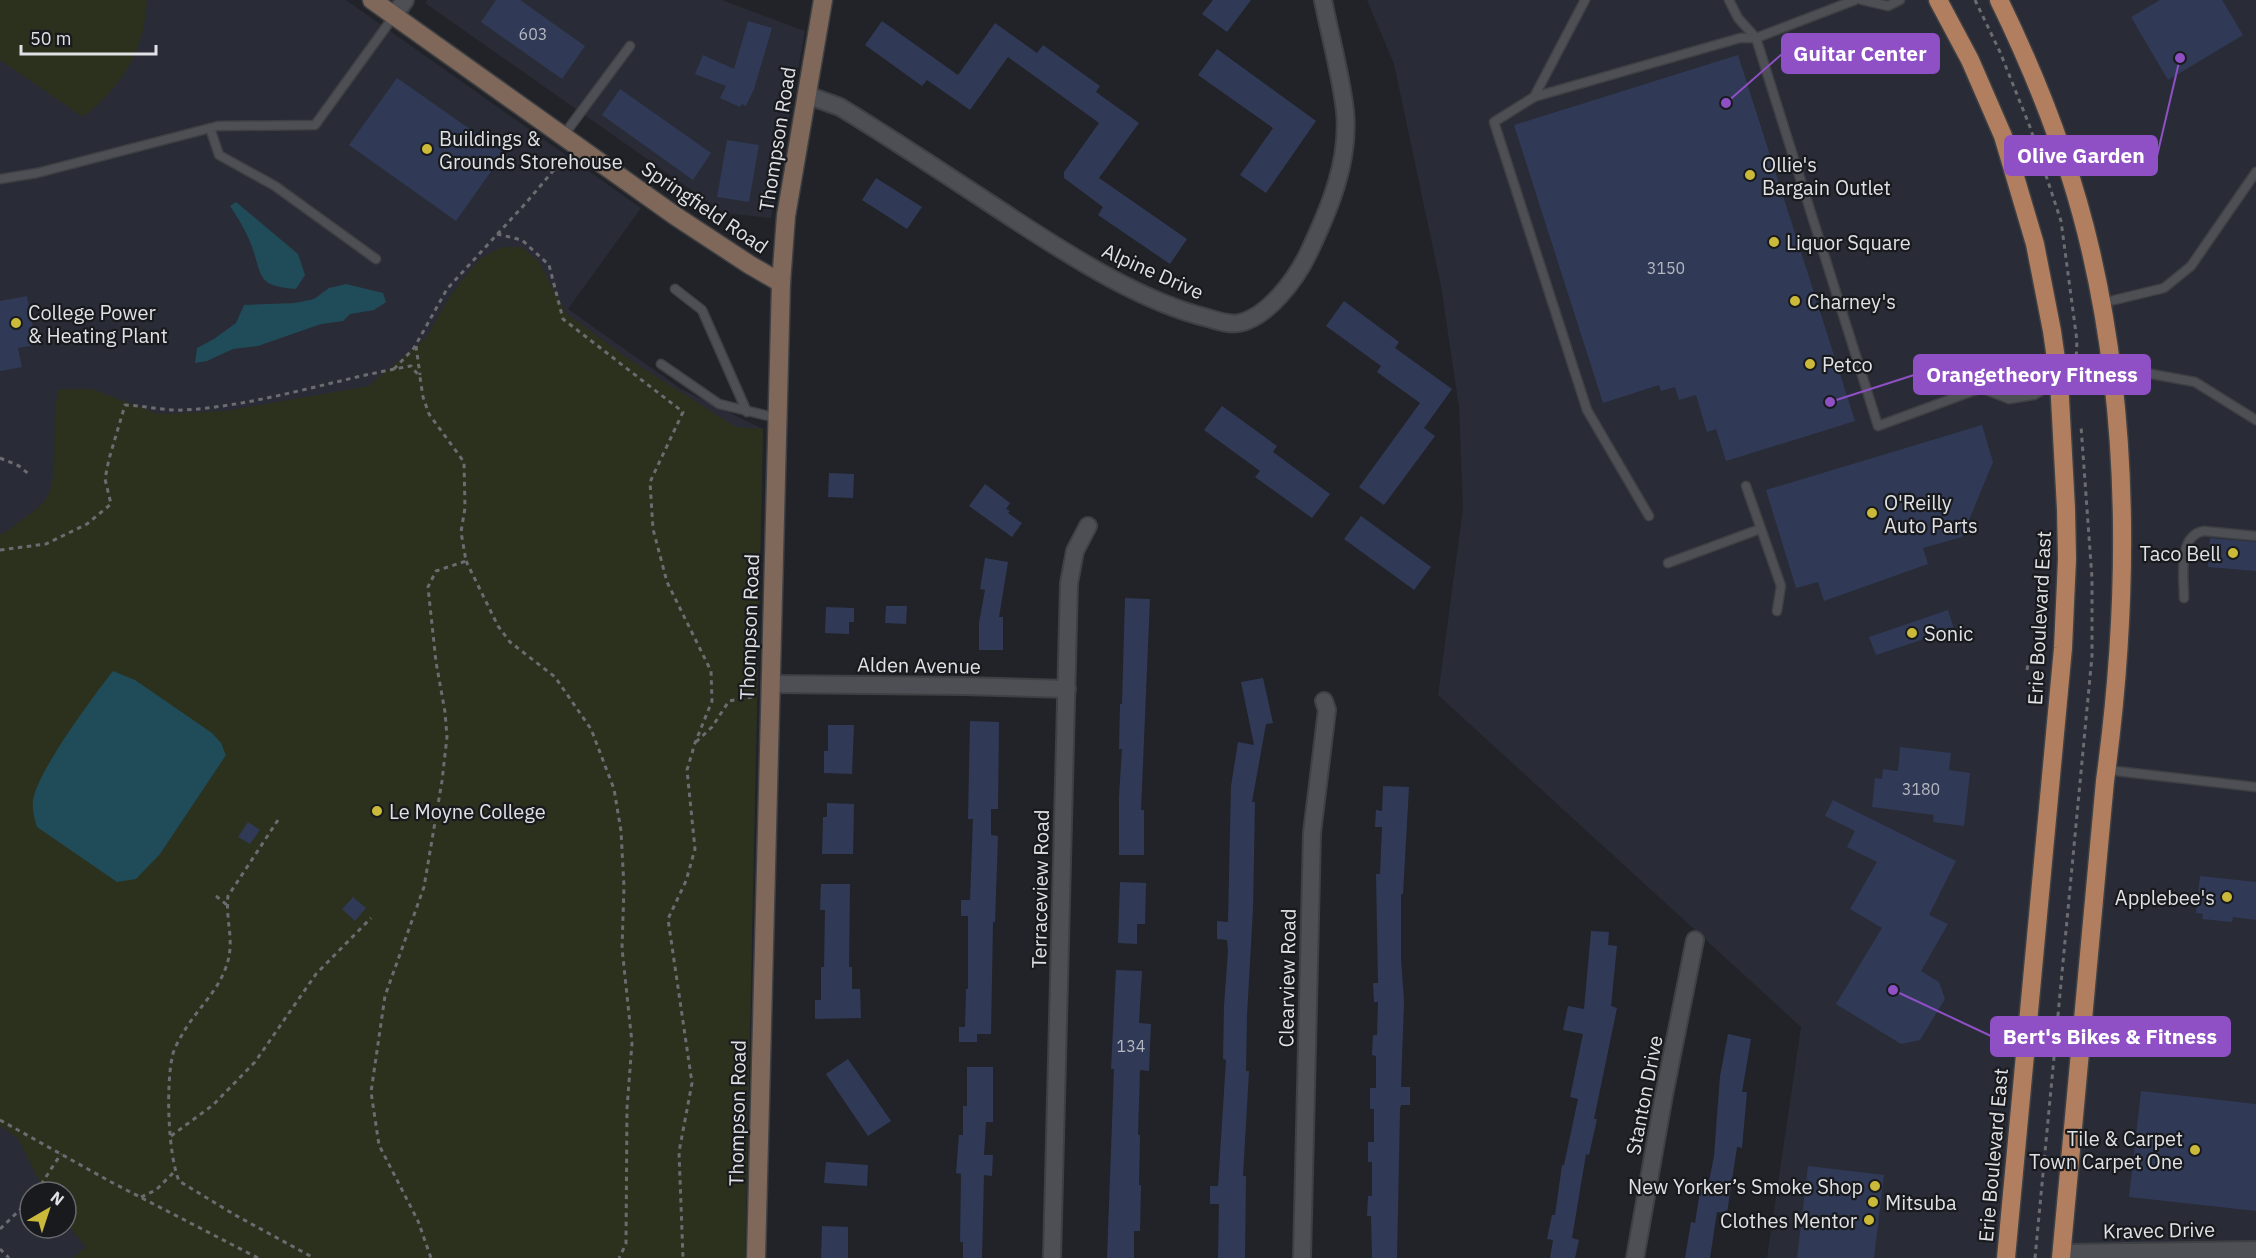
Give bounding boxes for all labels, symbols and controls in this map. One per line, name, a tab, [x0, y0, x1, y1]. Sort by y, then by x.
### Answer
scale bar	[21, 18, 156, 56]
house number: 603	[519, 24, 547, 44]
text: 50 m	[30, 27, 72, 50]
callout: Guitar Center	[1782, 34, 1939, 73]
text: Guitar Center	[1793, 39, 1927, 67]
street label: Thompson Road	[752, 65, 802, 213]
place label: Buildings & Grounds Storehouse	[439, 125, 623, 175]
callout: Olive Garden	[2005, 136, 2157, 175]
text: Olive Garden	[2017, 141, 2145, 169]
marker: Buildings & Grounds Storehouse	[420, 142, 434, 156]
place label: Ollie's Bargain Outlet	[1762, 151, 1891, 201]
street label: Springfield Road	[636, 155, 774, 259]
marker: Ollie's Bargain Outlet	[1743, 168, 1757, 182]
place label: Liquor Square	[1786, 229, 1911, 256]
marker: Liquor Square	[1767, 235, 1781, 249]
street label: Alpine Drive	[1098, 237, 1208, 305]
house number: 3150	[1647, 258, 1685, 278]
place label: Charney's	[1807, 288, 1896, 315]
marker: Charney's	[1788, 294, 1802, 308]
place label: College Power & Heating Plant	[28, 299, 168, 349]
marker: College Power & Heating Plant	[9, 316, 23, 330]
place label: Petco	[1822, 351, 1873, 378]
callout: Orangetheory Fitness	[1914, 355, 2150, 394]
marker: Petco	[1803, 357, 1817, 371]
text: Orangetheory Fitness	[1926, 360, 2138, 388]
place label: O'Reilly Auto Parts	[1884, 489, 1978, 539]
marker: O'Reilly Auto Parts	[1865, 506, 1879, 520]
street label: Erie Boulevard East	[2021, 530, 2057, 706]
place label: Taco Bell	[2140, 540, 2221, 567]
marker: Taco Bell	[2226, 546, 2240, 560]
street label: Thompson Road	[733, 554, 765, 700]
place label: Sonic	[1924, 620, 1973, 647]
marker: Sonic	[1905, 626, 1919, 640]
street label: Alden Avenue	[857, 650, 981, 680]
house number: 3180	[1902, 779, 1940, 799]
place label: Le Moyne College	[389, 798, 546, 825]
marker: Le Moyne College	[370, 804, 384, 818]
street label: Terraceview Road	[1025, 809, 1055, 969]
place label: Applebee's	[2115, 884, 2215, 911]
marker: Applebee's	[2220, 890, 2234, 904]
street label: Clearview Road	[1272, 908, 1302, 1048]
callout: Bert's Bikes & Fitness	[1991, 1017, 2230, 1056]
text: Bert's Bikes & Fitness	[2003, 1022, 2217, 1050]
street label: Stanton Drive	[1619, 1033, 1669, 1157]
house number: 134	[1117, 1036, 1145, 1056]
street label: Thompson Road	[722, 1040, 752, 1186]
street label: Erie Boulevard East	[1972, 1067, 2014, 1243]
place label: Tile & Carpet Town Carpet One	[2029, 1125, 2183, 1175]
marker: Tile & Carpet Town Carpet One	[2188, 1143, 2202, 1157]
place label: New Yorker’s Smoke Shop	[1628, 1173, 1863, 1200]
marker: New Yorker’s Smoke Shop	[1868, 1179, 1882, 1193]
north arrow	[18, 1180, 78, 1240]
text: N	[47, 1187, 68, 1210]
place label: Mitsuba	[1885, 1189, 1957, 1216]
marker: Mitsuba	[1866, 1195, 1880, 1209]
place label: Clothes Mentor	[1720, 1207, 1857, 1234]
marker: Clothes Mentor	[1862, 1213, 1876, 1227]
street label: Kravec Drive	[2103, 1216, 2215, 1244]

